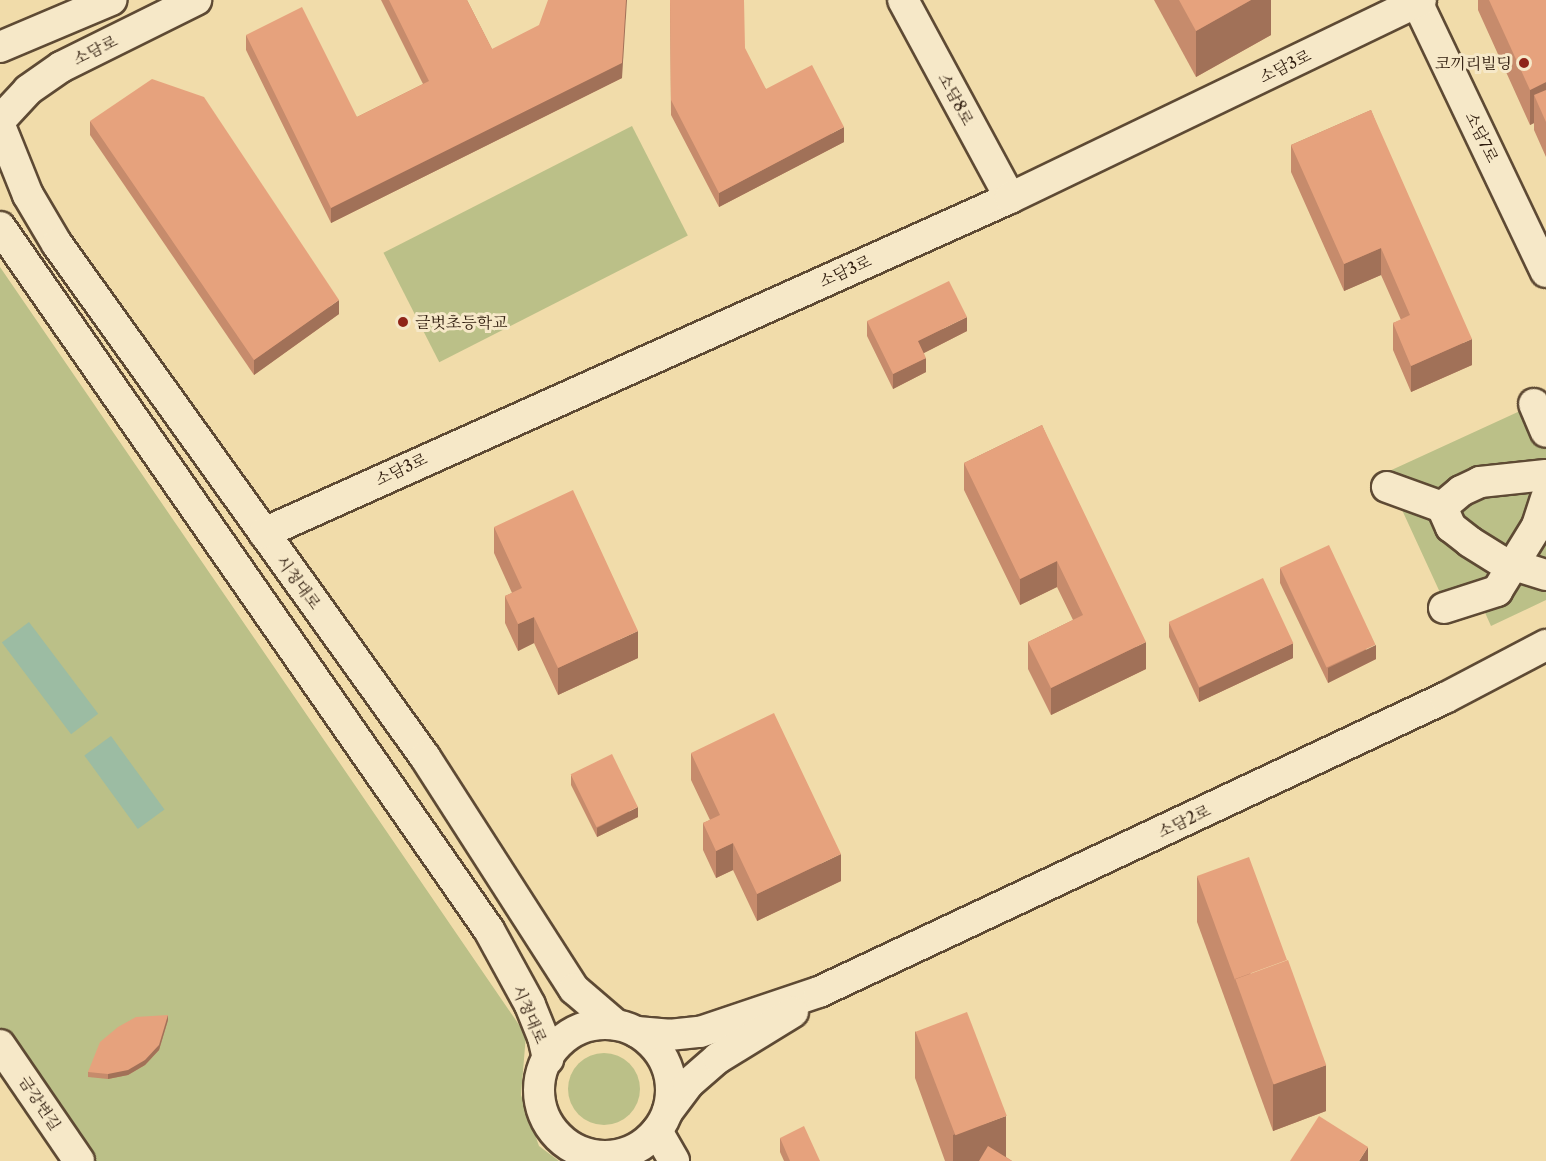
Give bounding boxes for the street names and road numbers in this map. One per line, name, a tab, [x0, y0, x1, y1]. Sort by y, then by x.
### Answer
street label: 소담로	[70, 31, 120, 69]
street label: 소담3로	[1256, 45, 1314, 87]
street label: 소담8로	[934, 70, 978, 128]
street label: 소담7로	[1461, 108, 1503, 166]
street label: 소담3로	[816, 251, 874, 291]
street label: 소담3로	[372, 449, 430, 489]
street label: 시청대로	[273, 551, 325, 613]
street label: 소담2로	[1155, 801, 1213, 841]
street label: 시청대로	[509, 982, 551, 1046]
street label: 금강변길	[15, 1072, 65, 1134]

